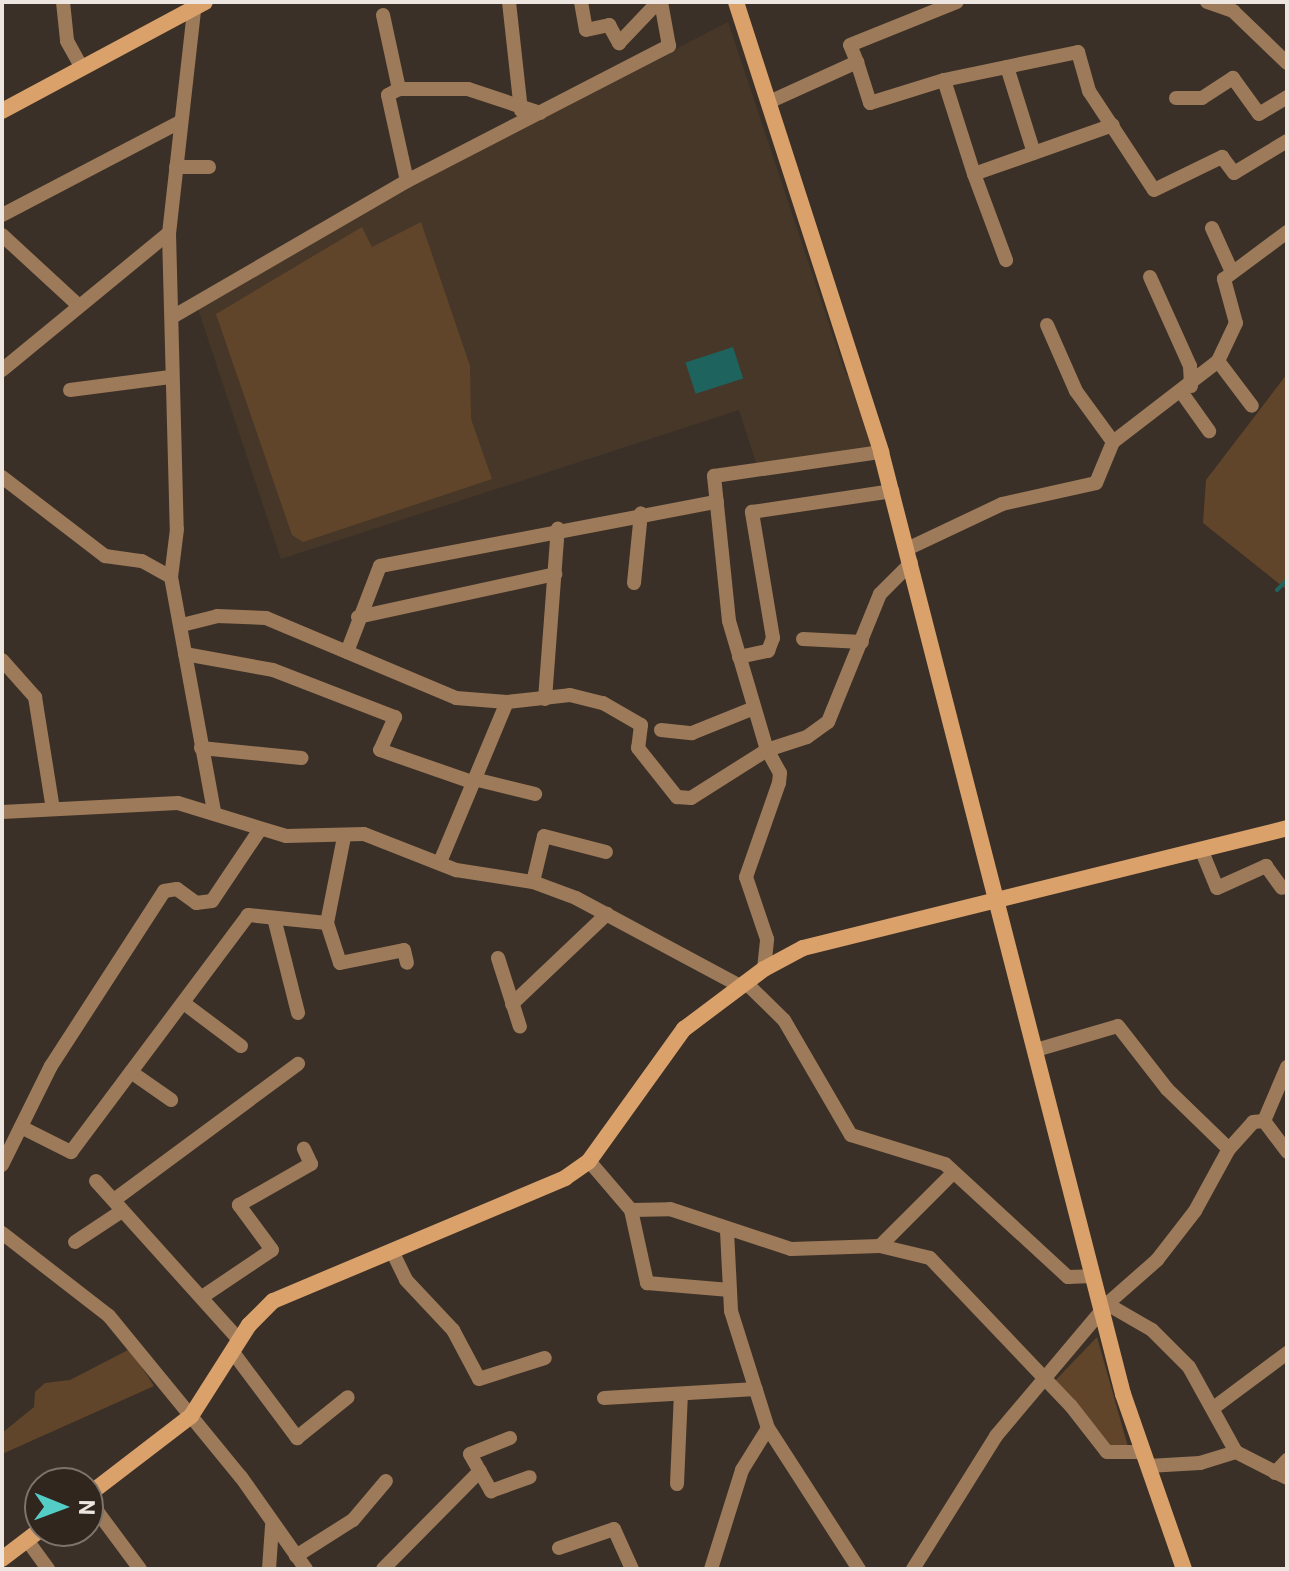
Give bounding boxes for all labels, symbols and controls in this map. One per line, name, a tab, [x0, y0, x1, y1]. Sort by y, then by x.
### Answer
north arrow	[24, 1467, 104, 1547]
text: N	[74, 1499, 99, 1515]

